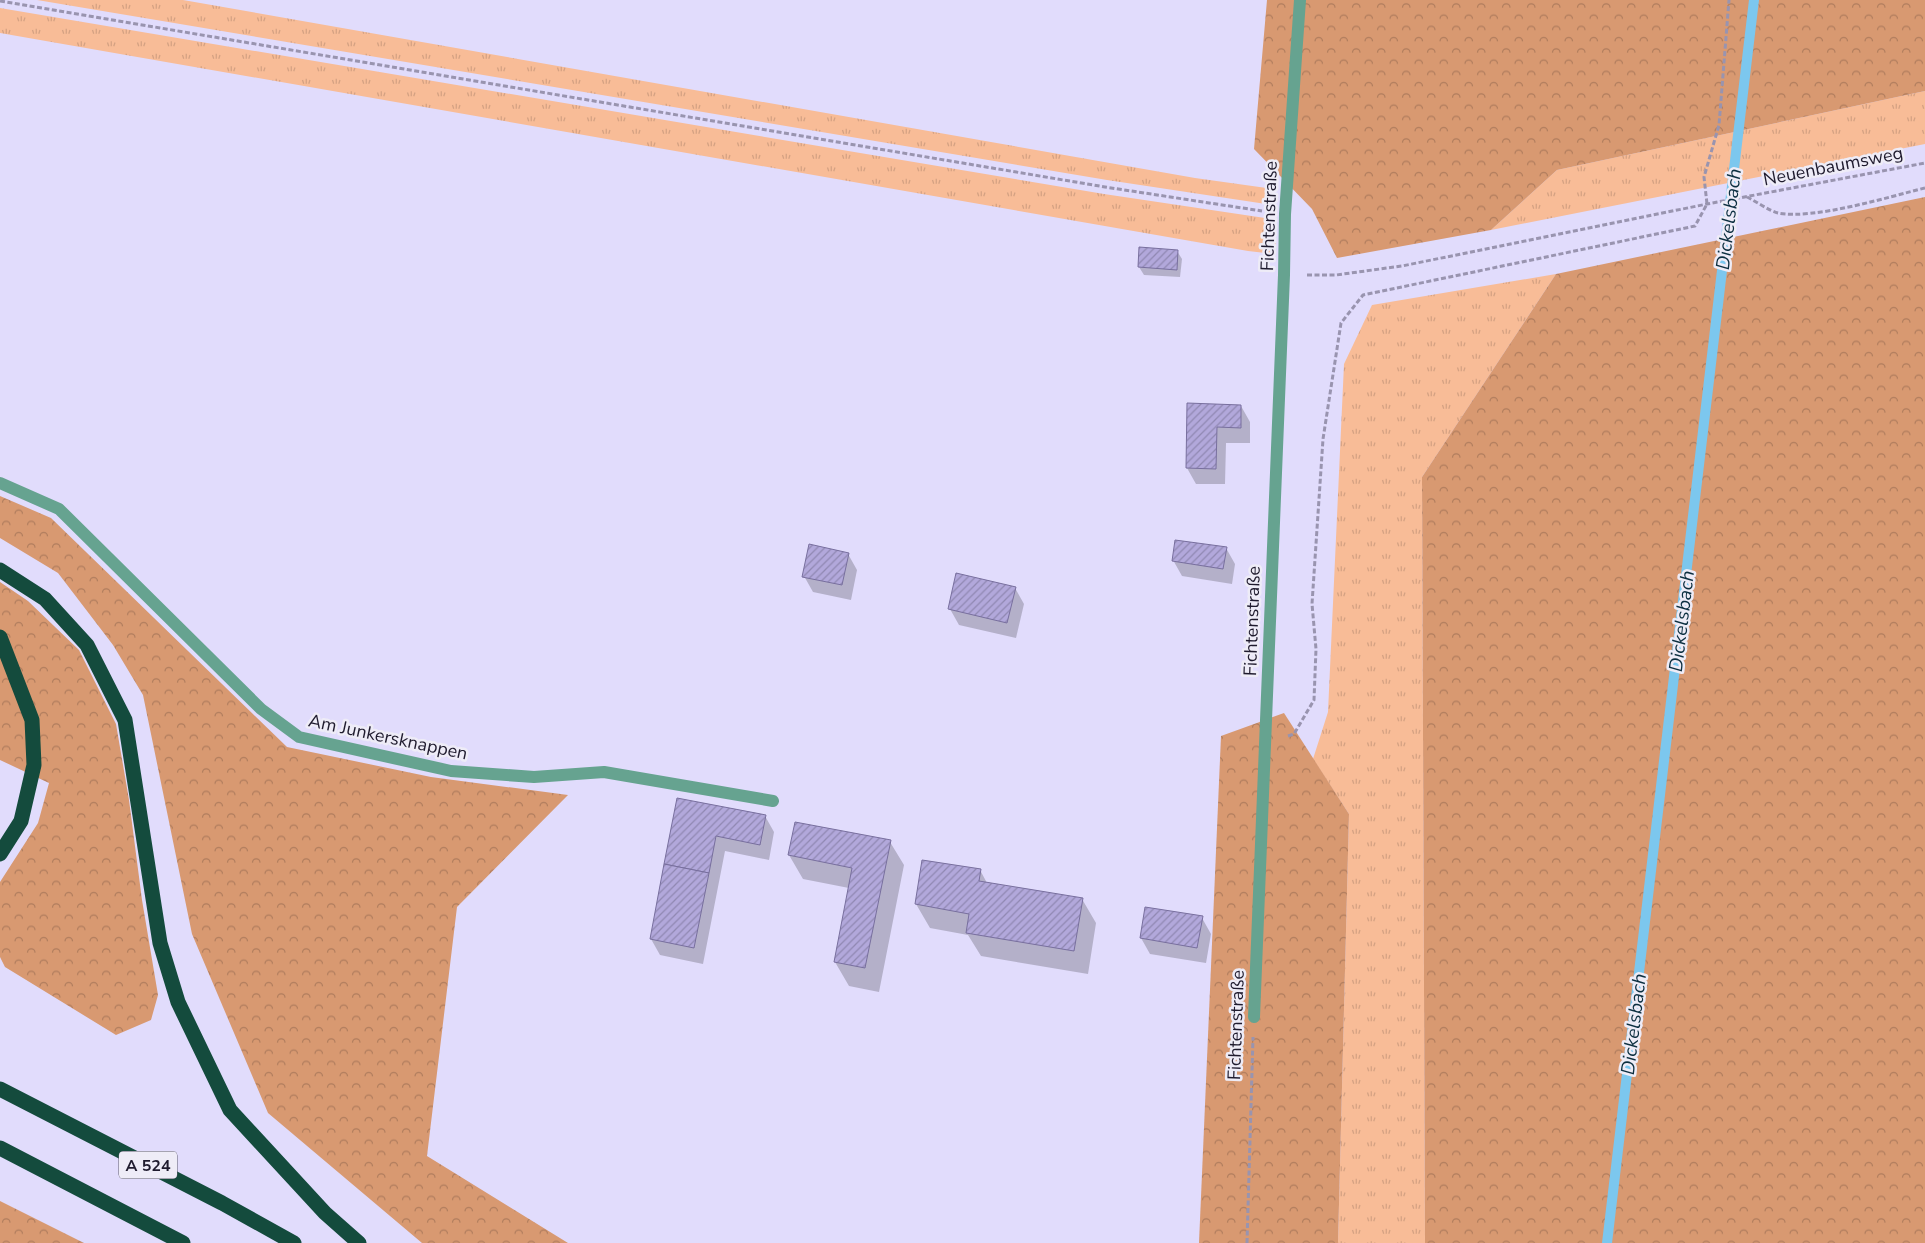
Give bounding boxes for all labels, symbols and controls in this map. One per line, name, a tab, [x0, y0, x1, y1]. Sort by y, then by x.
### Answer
street label: Neuenbaumsweg	[1761, 141, 1905, 191]
street label: Fichtenstraße	[1255, 161, 1283, 271]
water label: Dickelsbach	[1710, 167, 1748, 271]
street label: Fichtenstraße	[1238, 566, 1266, 676]
water label: Dickelsbach	[1663, 569, 1701, 673]
street label: Am Junkersknappen	[306, 708, 470, 766]
street label: Fichtenstraße	[1222, 970, 1250, 1080]
water label: Dickelsbach	[1615, 972, 1653, 1076]
road number: A 524	[119, 1152, 177, 1178]

